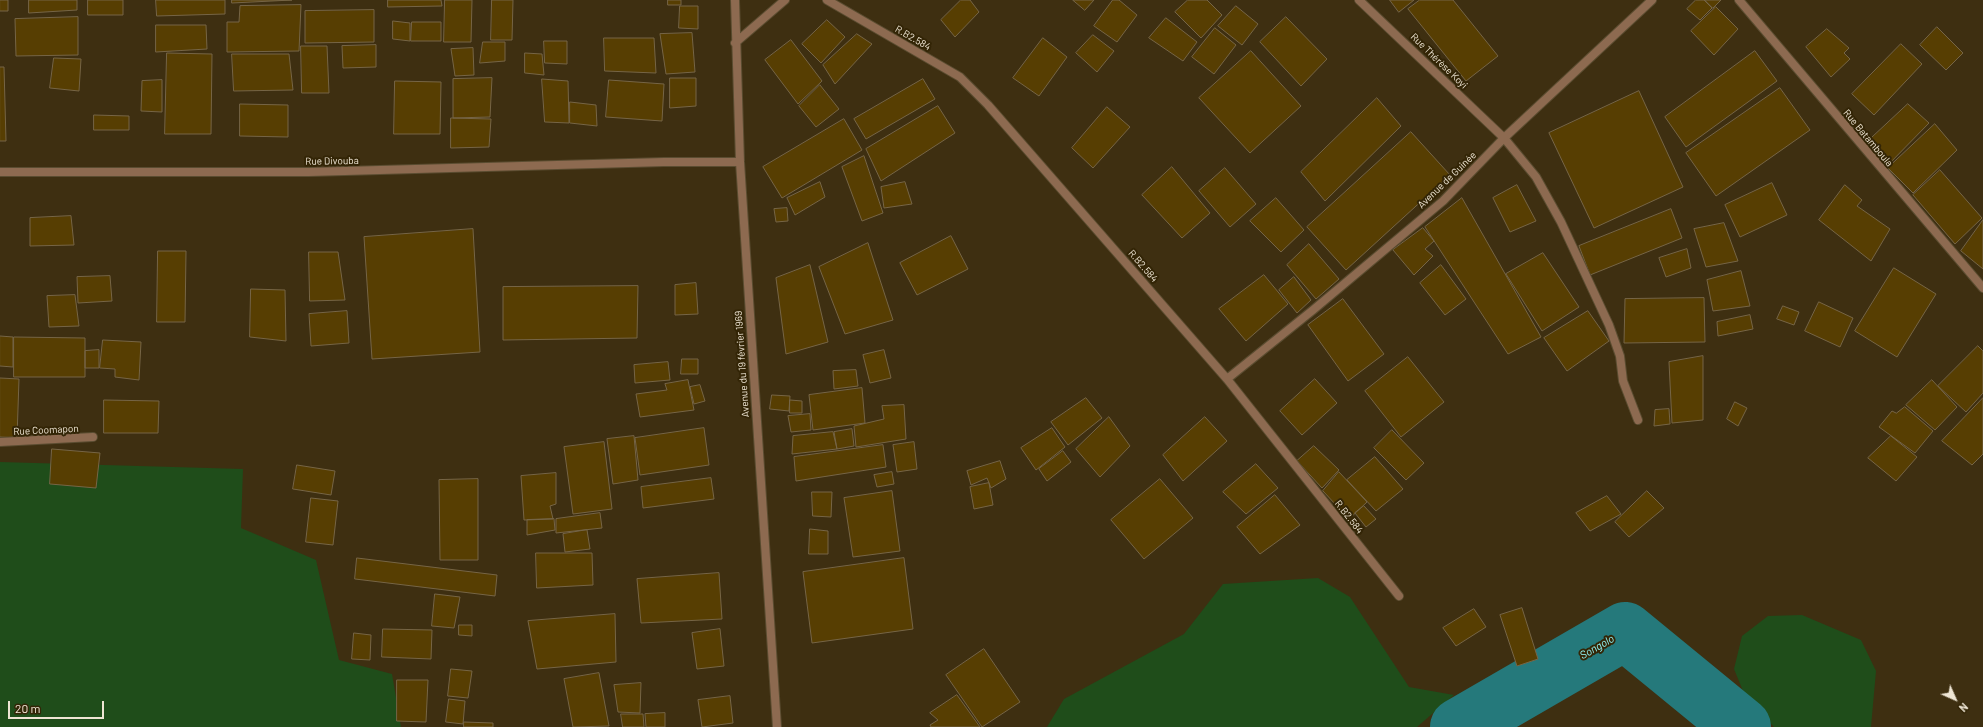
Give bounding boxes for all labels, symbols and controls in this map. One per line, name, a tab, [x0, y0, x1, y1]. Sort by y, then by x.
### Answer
street label: R.B2.584	[893, 23, 933, 53]
street label: Rue Thérèse Koyi	[1408, 31, 1470, 91]
street label: Rue Batamboula	[1841, 107, 1895, 169]
street label: Avenue de Guinée	[1415, 149, 1479, 211]
street label: Rue Divouba	[305, 155, 359, 167]
street label: R.B2.584	[1126, 247, 1160, 285]
street label: Avenue du 19 février 1969	[732, 310, 752, 418]
street label: Rue Coomapon	[13, 422, 79, 438]
street label: R.B2.584	[1332, 498, 1366, 536]
water label: Songolo	[1577, 632, 1617, 662]
north arrow	[1935, 679, 1975, 719]
scale bar	[10, 693, 106, 719]
text: 20 m	[15, 701, 41, 715]
text: N	[1957, 701, 1971, 715]

